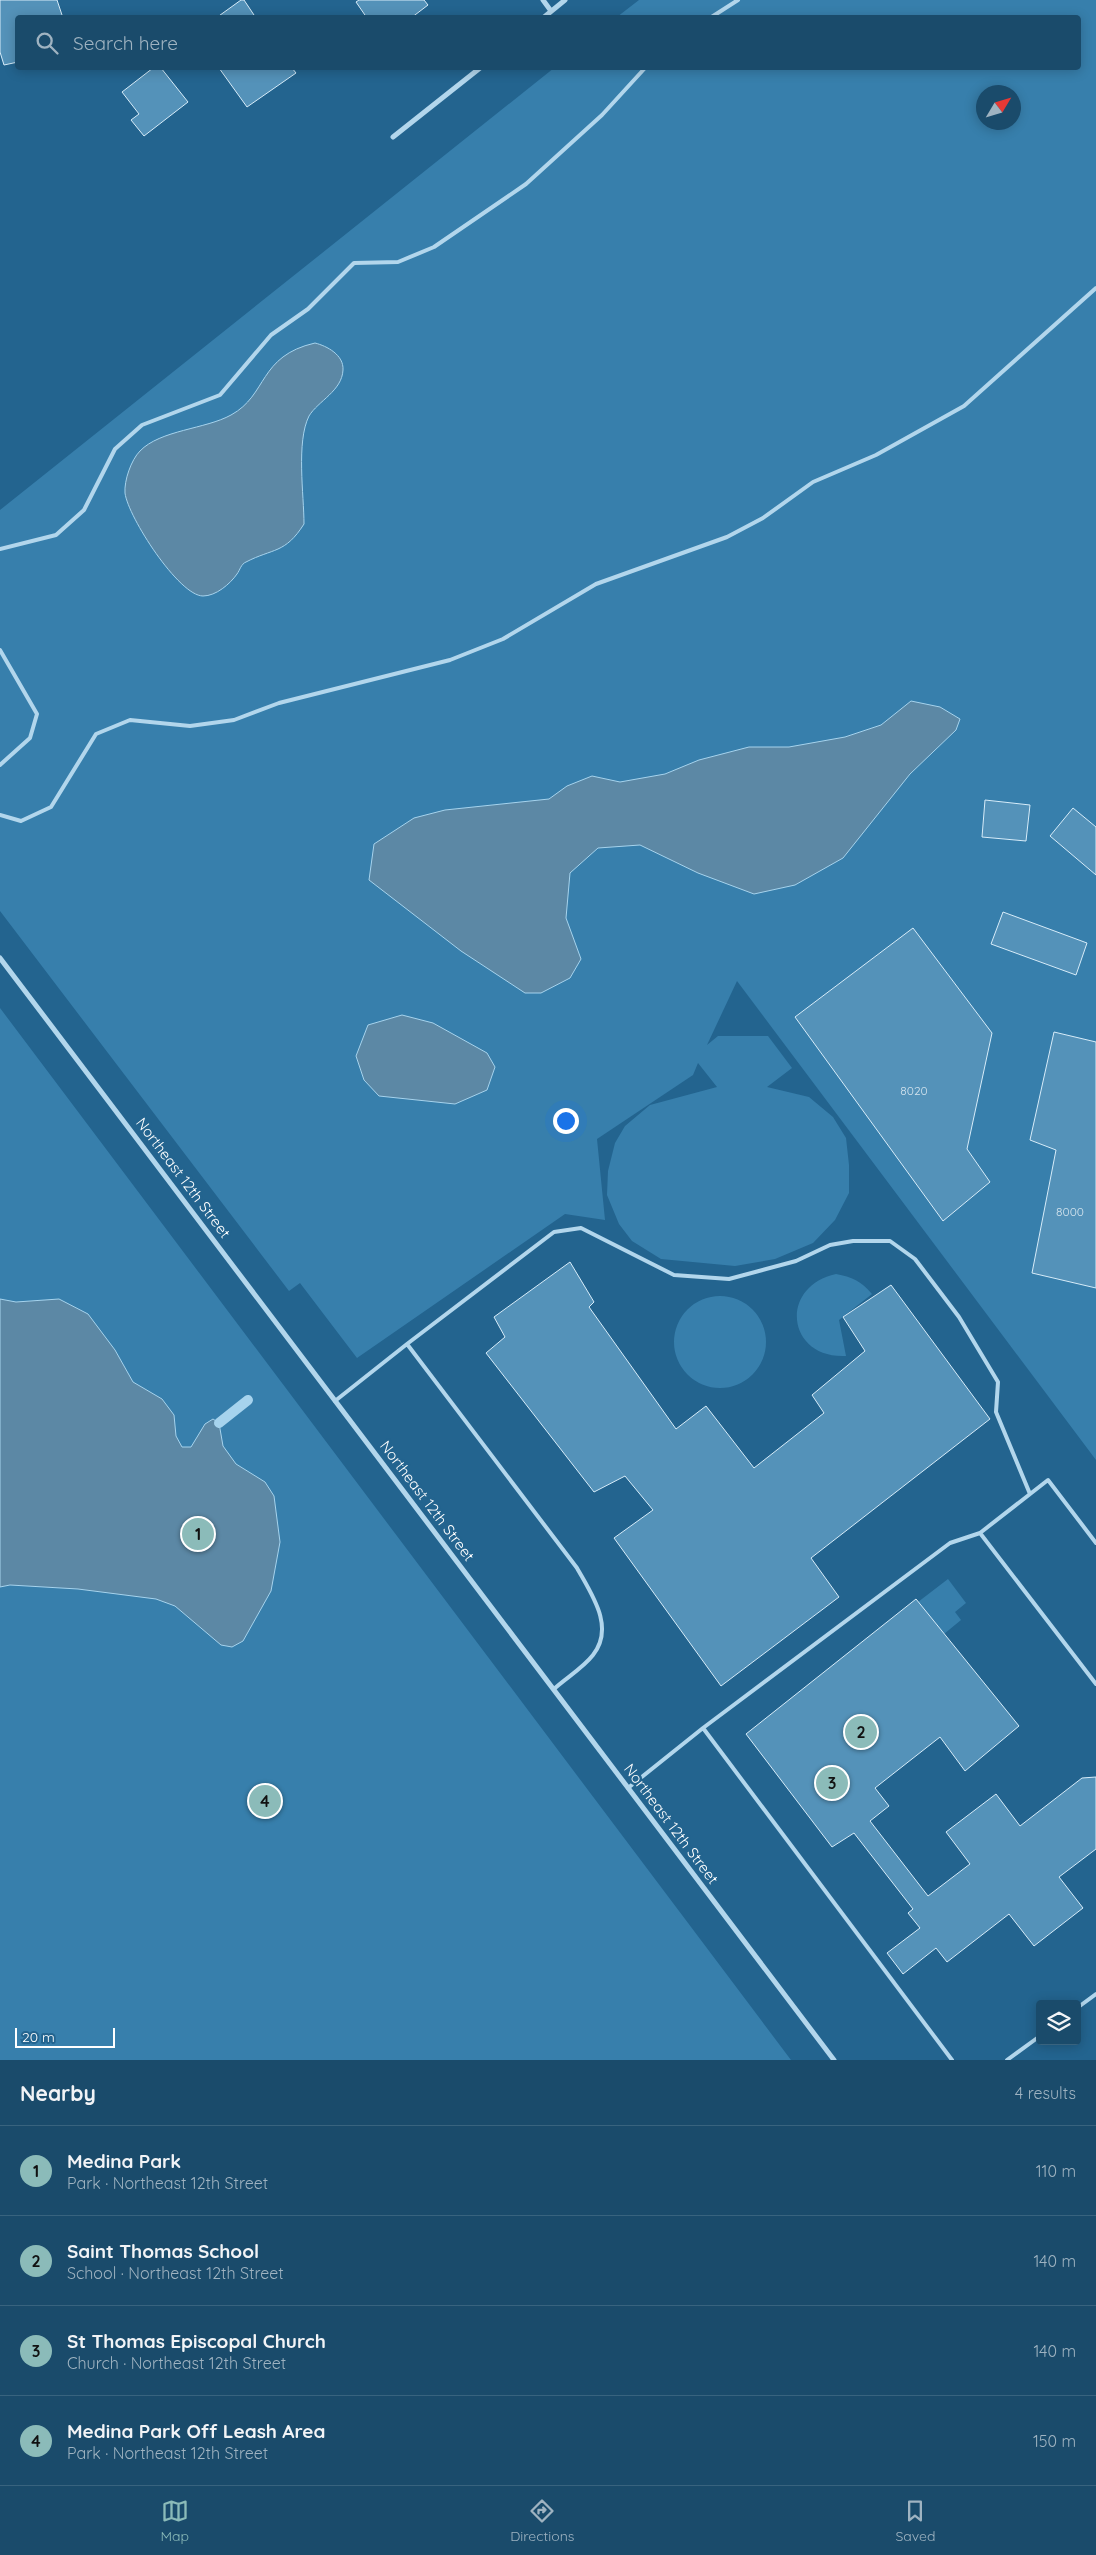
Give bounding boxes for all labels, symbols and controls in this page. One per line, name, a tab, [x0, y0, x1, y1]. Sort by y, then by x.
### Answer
search box	[15, 15, 1081, 70]
icon: search	[33, 29, 61, 57]
text: Search here	[73, 31, 178, 55]
north arrow	[976, 85, 1021, 130]
house number: 8020	[900, 1083, 928, 1098]
your location	[553, 1108, 579, 1134]
street label: Northeast 12th Street	[132, 1114, 235, 1242]
house number: 8000	[1056, 1204, 1084, 1219]
street label: Northeast 12th Street	[376, 1437, 479, 1565]
pin: 1	[182, 1515, 214, 1553]
pin: 2	[845, 1713, 877, 1751]
street label: Northeast 12th Street	[620, 1760, 723, 1888]
pin: 3	[816, 1764, 848, 1802]
pin: 4	[249, 1782, 281, 1820]
map controls	[1036, 2000, 1081, 2045]
button: layers	[1036, 2000, 1081, 2045]
scale bar	[15, 2025, 115, 2048]
text: 20 m	[22, 2028, 55, 2046]
text: Nearby	[20, 2080, 96, 2106]
text: 4 results	[1015, 2083, 1076, 2103]
text: Medina Park	[67, 2149, 181, 2173]
text: 1	[33, 2161, 39, 2181]
text: 110 m	[1036, 2161, 1076, 2181]
text: Park · Northeast 12th Street	[67, 2173, 268, 2193]
text: Saint Thomas School	[67, 2239, 259, 2263]
text: 2	[31, 2251, 41, 2271]
text: 140 m	[1033, 2251, 1076, 2271]
text: School · Northeast 12th Street	[67, 2263, 284, 2283]
text: St Thomas Episcopal Church	[67, 2329, 326, 2353]
text: 3	[32, 2341, 40, 2361]
text: 140 m	[1033, 2341, 1076, 2361]
text: Church · Northeast 12th Street	[67, 2353, 286, 2373]
text: Medina Park Off Leash Area	[67, 2419, 325, 2443]
text: 4	[31, 2431, 41, 2451]
text: 150 m	[1033, 2431, 1076, 2451]
text: Park · Northeast 12th Street	[67, 2443, 268, 2463]
tab: Map	[161, 2497, 189, 2545]
tab: Directions	[510, 2497, 574, 2545]
tab: Saved	[895, 2497, 935, 2545]

